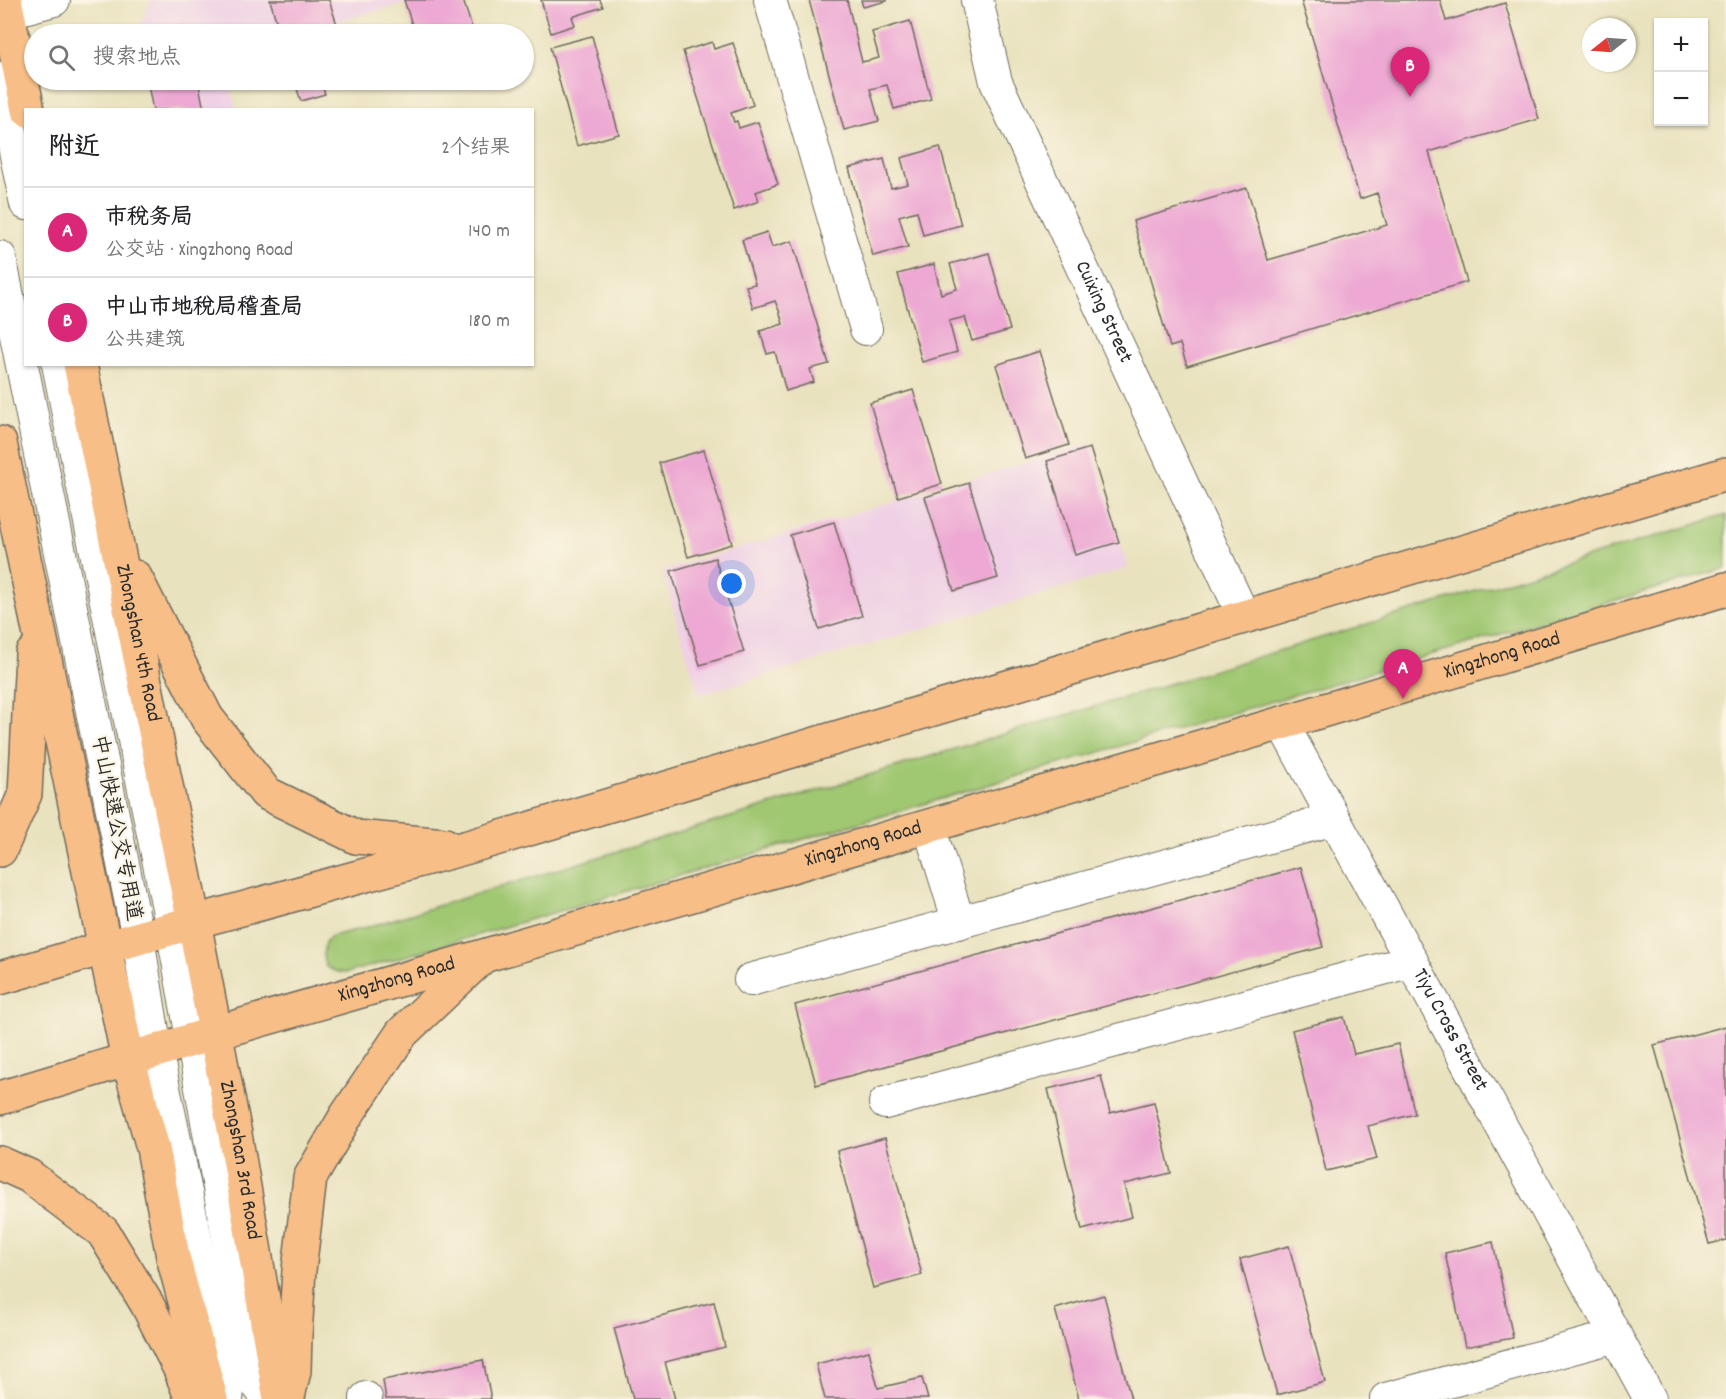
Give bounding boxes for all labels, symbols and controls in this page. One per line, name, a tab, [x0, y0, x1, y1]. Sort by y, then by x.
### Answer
north arrow	[1582, 18, 1636, 72]
map controls	[1654, 18, 1708, 126]
button: +	[1654, 18, 1708, 72]
search box	[24, 24, 534, 90]
icon: search	[45, 41, 78, 74]
text: 搜索地点	[93, 43, 181, 74]
pin: B	[1390, 48, 1430, 97]
button: −	[1654, 72, 1708, 126]
text: 附近	[48, 130, 100, 167]
text: 2个结果	[441, 135, 510, 163]
text: 市税务局	[105, 203, 193, 234]
text: A	[62, 218, 73, 246]
text: 140 m	[468, 218, 510, 246]
text: 公交站 · Xingzhong Road	[105, 237, 293, 265]
street label: Cuixing Street	[1066, 256, 1140, 369]
text: 中山市地税局稽查局	[105, 293, 303, 324]
text: B	[63, 308, 72, 336]
text: 180 m	[468, 308, 510, 336]
text: 公共建筑	[105, 327, 185, 355]
street label: Zhongshan 4th Road	[106, 562, 168, 725]
your location	[717, 569, 746, 598]
street label: Xingzhong Road	[1441, 625, 1564, 688]
pin: A	[1384, 650, 1422, 699]
street label: 中山快速公交专用道	[82, 732, 148, 924]
street label: Xingzhong Road	[802, 814, 926, 876]
street label: Xingzhong Road	[335, 950, 459, 1012]
street label: Tiyu Cross Street	[1404, 964, 1495, 1097]
street label: Zhongshan 3rd Road	[210, 1078, 268, 1242]

